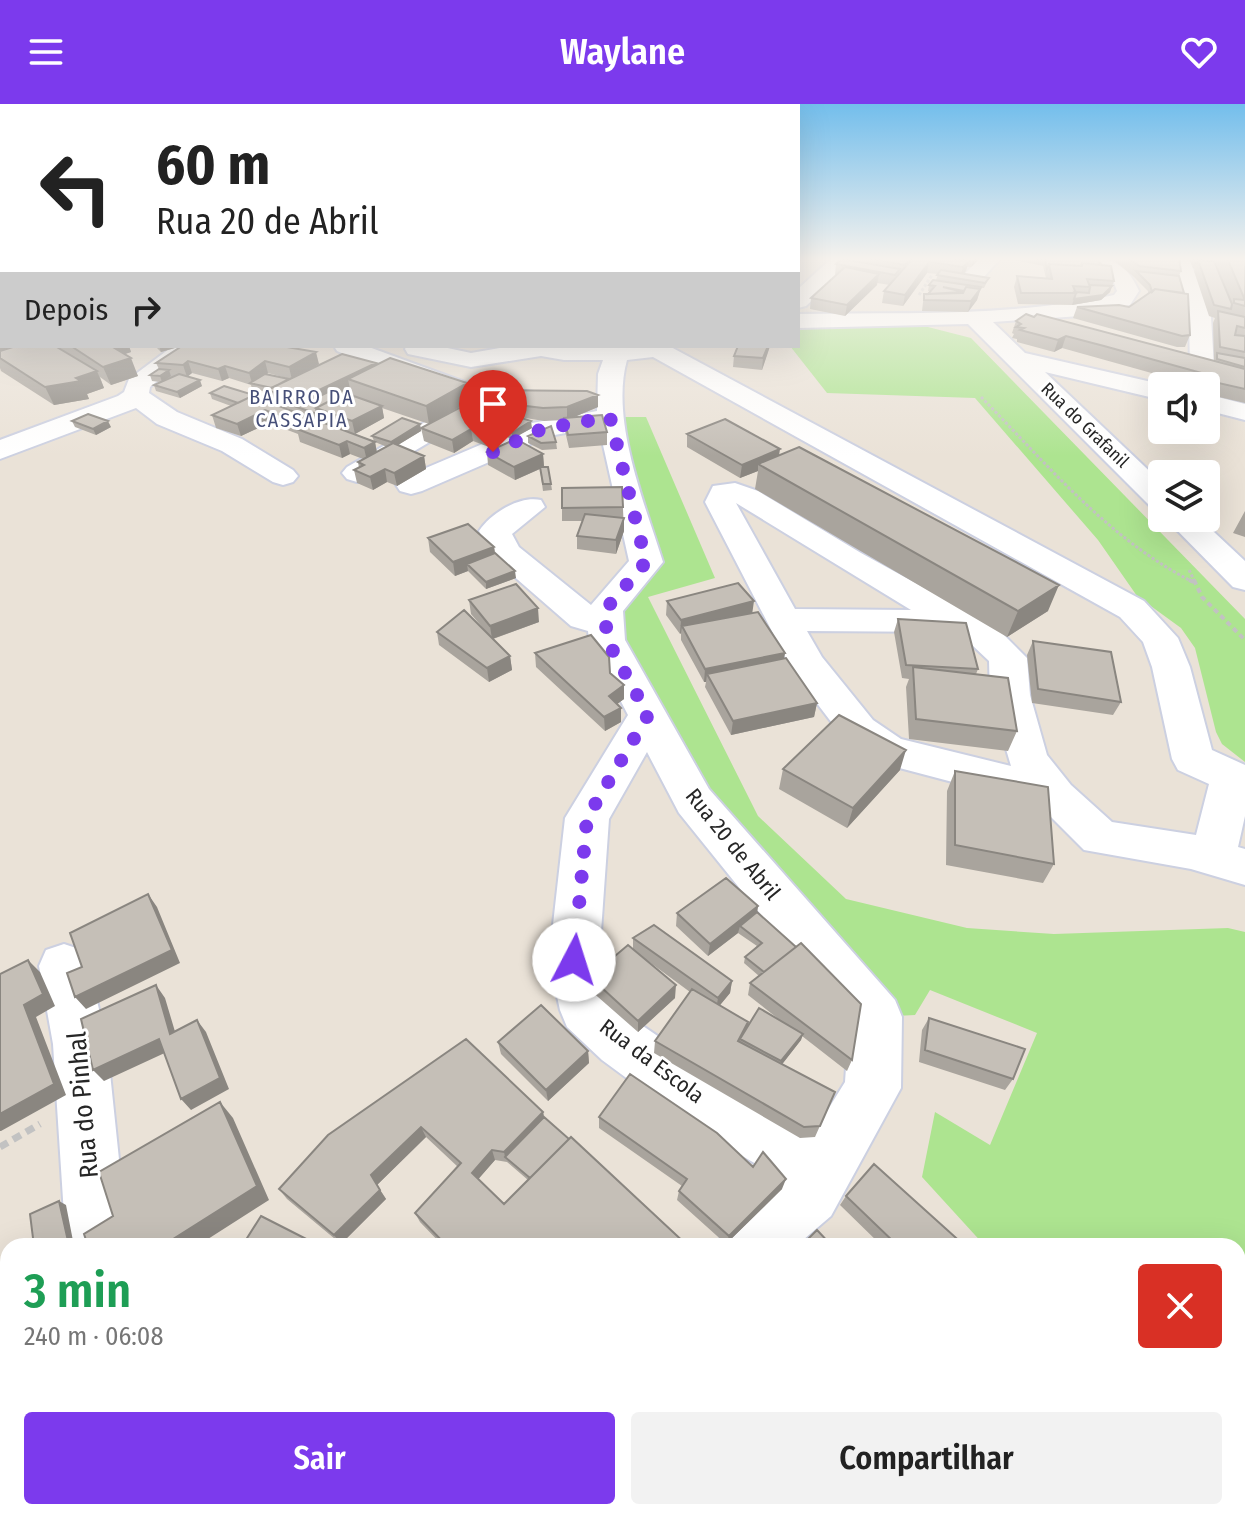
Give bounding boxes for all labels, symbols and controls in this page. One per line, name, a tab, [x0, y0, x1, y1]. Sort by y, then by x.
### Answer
icon: menu	[24, 30, 68, 74]
text: Waylane	[560, 30, 685, 74]
icon: heart	[1177, 30, 1221, 74]
text: 60 m	[156, 132, 270, 199]
icon: left	[24, 136, 128, 240]
text: Rua 20 de Abril	[156, 200, 378, 244]
icon: right	[124, 288, 168, 332]
text: Depois	[24, 292, 108, 328]
pin	[459, 370, 527, 452]
map controls	[1148, 372, 1220, 532]
button: sound	[1148, 372, 1220, 444]
street label: Rua do Grafanil	[1037, 378, 1134, 472]
icon: arrive	[471, 382, 515, 426]
district label: BAIRRO DA CASSAPIA	[249, 385, 355, 432]
button: layers	[1148, 460, 1220, 532]
street label: Rua 20 de Abril	[680, 783, 786, 905]
position arrow	[532, 918, 616, 1002]
street label: Rua da Escola	[594, 1013, 710, 1109]
street label: Rua do Pinhal	[61, 1030, 105, 1180]
text: 3 min	[24, 1262, 131, 1320]
button: close	[1138, 1264, 1222, 1348]
text: 240 m · 06:08	[24, 1321, 163, 1352]
button: Sair	[24, 1412, 615, 1504]
button: Compartilhar	[631, 1412, 1222, 1504]

